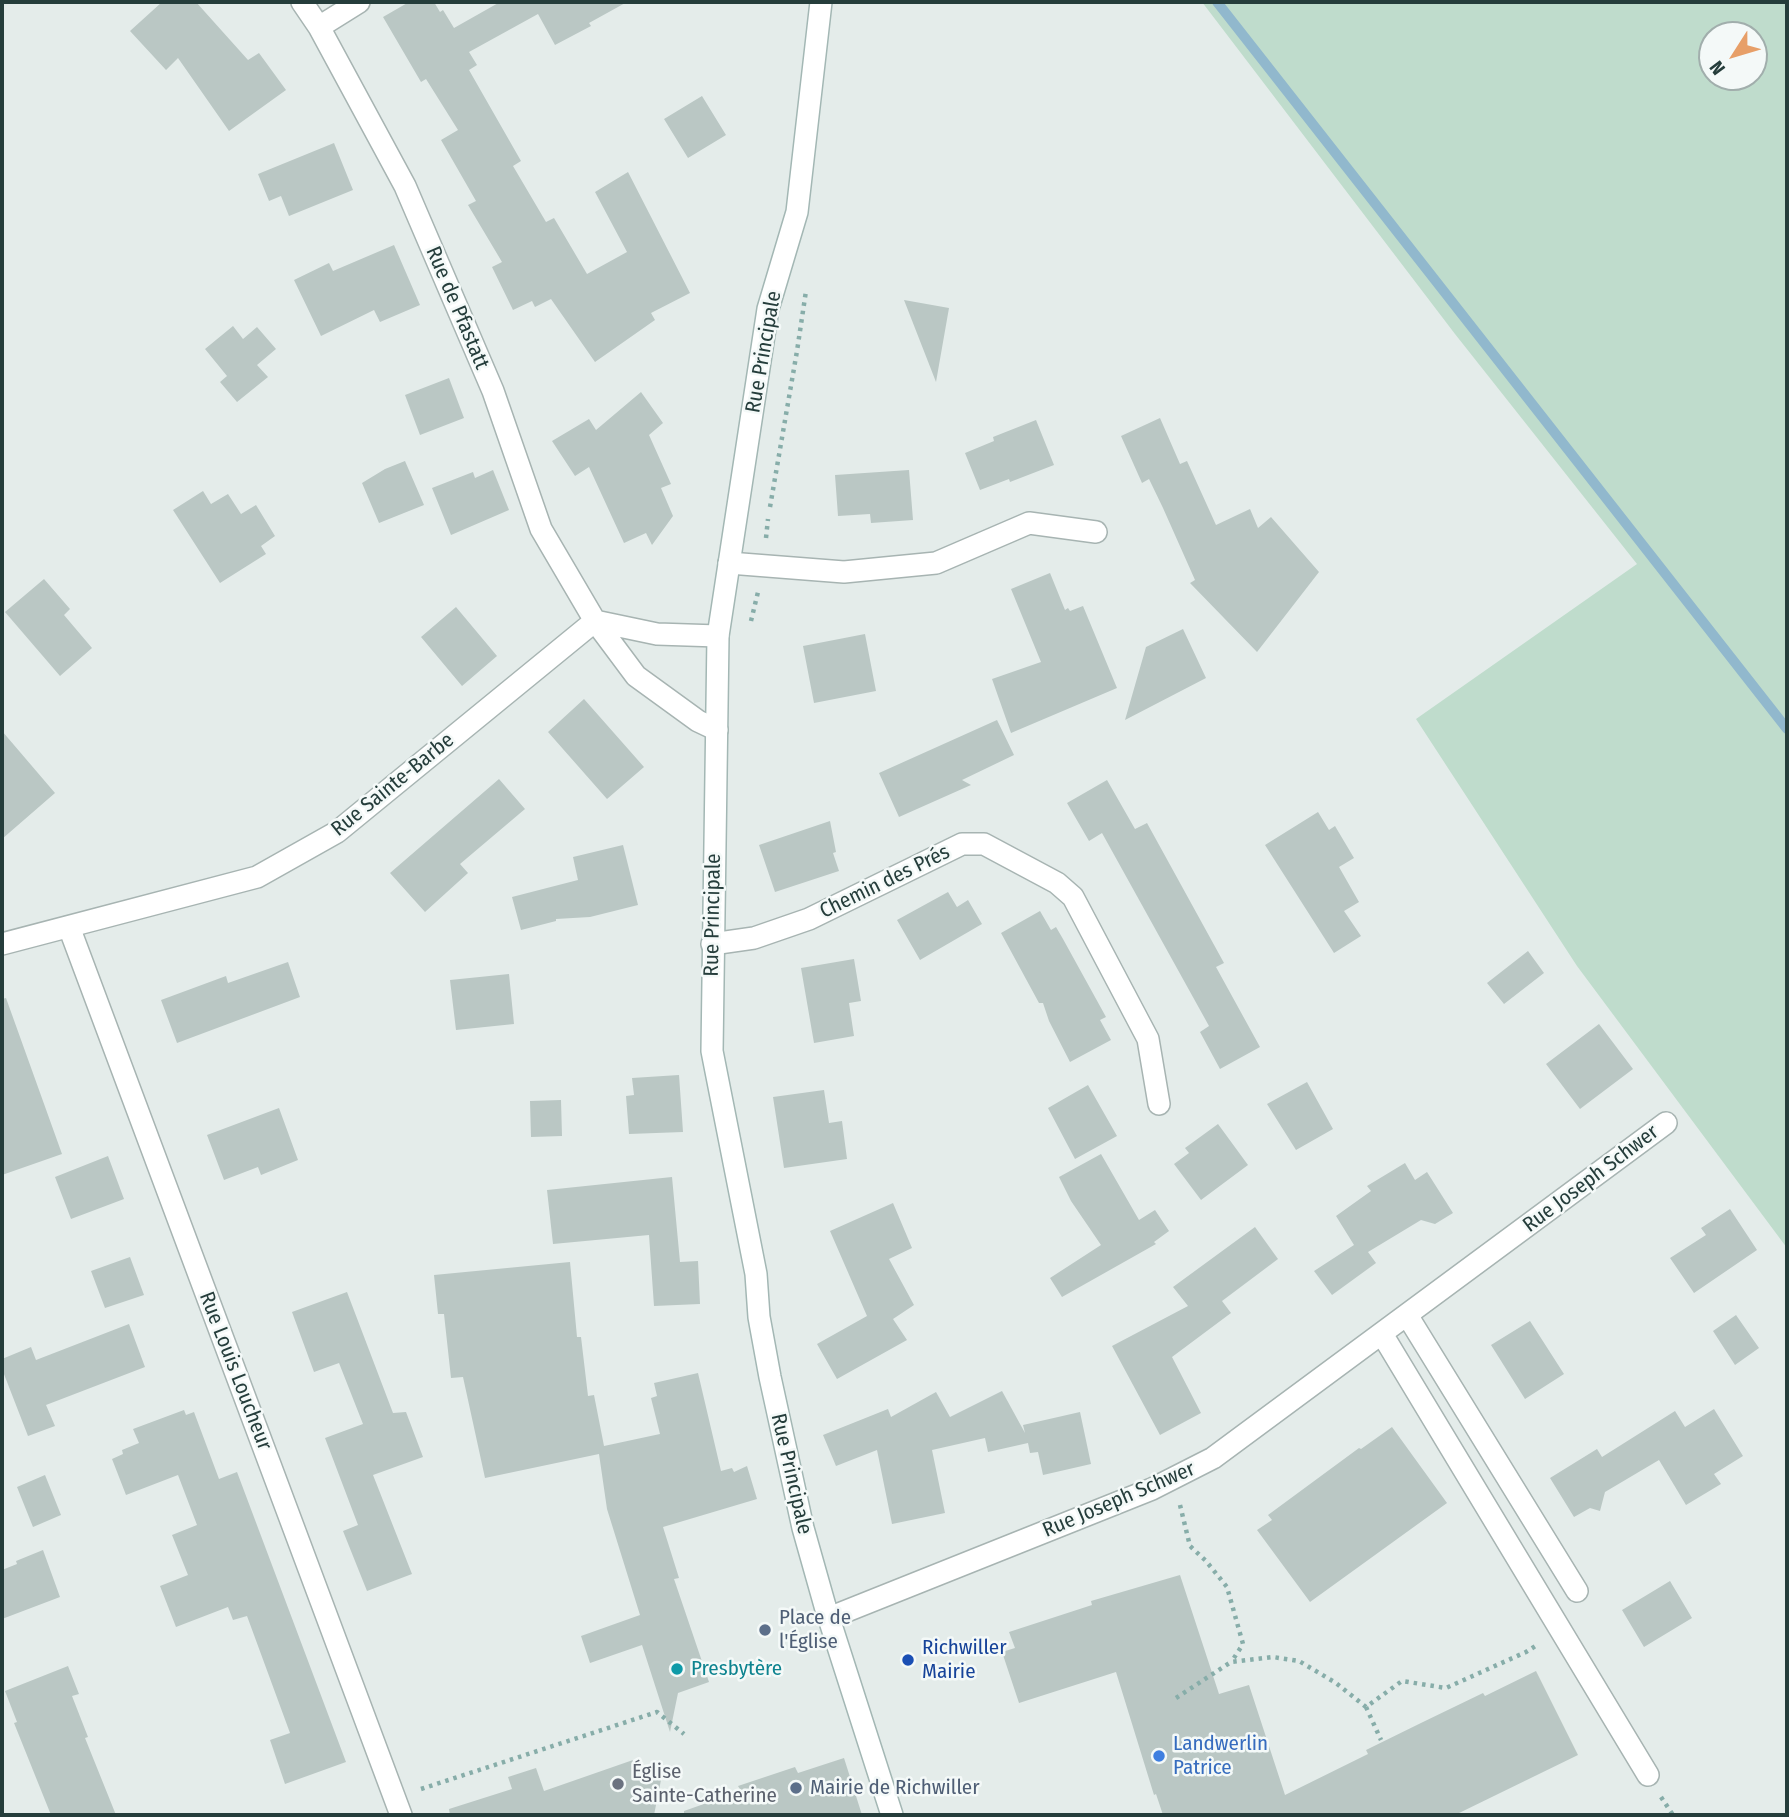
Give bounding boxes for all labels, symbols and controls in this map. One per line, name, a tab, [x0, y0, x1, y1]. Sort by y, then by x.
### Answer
north arrow	[1698, 21, 1768, 91]
text: N	[1705, 56, 1730, 79]
street label: Rue de Pfastatt	[420, 243, 494, 373]
street label: Rue Principale	[741, 289, 787, 415]
street label: Rue Sainte-Barbe	[327, 728, 459, 842]
street label: Chemin des Prés	[816, 840, 954, 924]
street label: Rue Principale	[699, 853, 727, 977]
street label: Rue Joseph Schwer	[1518, 1120, 1664, 1238]
street label: Rue Louis Loucheur	[193, 1288, 277, 1454]
street label: Rue Principale	[765, 1411, 817, 1537]
street label: Rue Joseph Schwer	[1039, 1457, 1199, 1543]
place label: Place de l'Église	[779, 1605, 851, 1655]
marker: Place de l'Église	[757, 1622, 773, 1638]
place label: Richwiller Mairie	[922, 1635, 1007, 1685]
marker: Richwiller Mairie	[900, 1652, 916, 1668]
place label: Presbytère	[691, 1656, 782, 1682]
marker: Presbytère	[669, 1661, 685, 1677]
place label: Landwerlin Patrice	[1173, 1731, 1268, 1781]
marker: Landwerlin Patrice	[1151, 1748, 1167, 1764]
place label: Église Sainte-Catherine	[632, 1759, 777, 1809]
place label: Mairie de Richwiller	[810, 1775, 980, 1801]
marker: Église Sainte-Catherine	[610, 1776, 626, 1792]
marker: Mairie de Richwiller	[788, 1780, 804, 1796]

